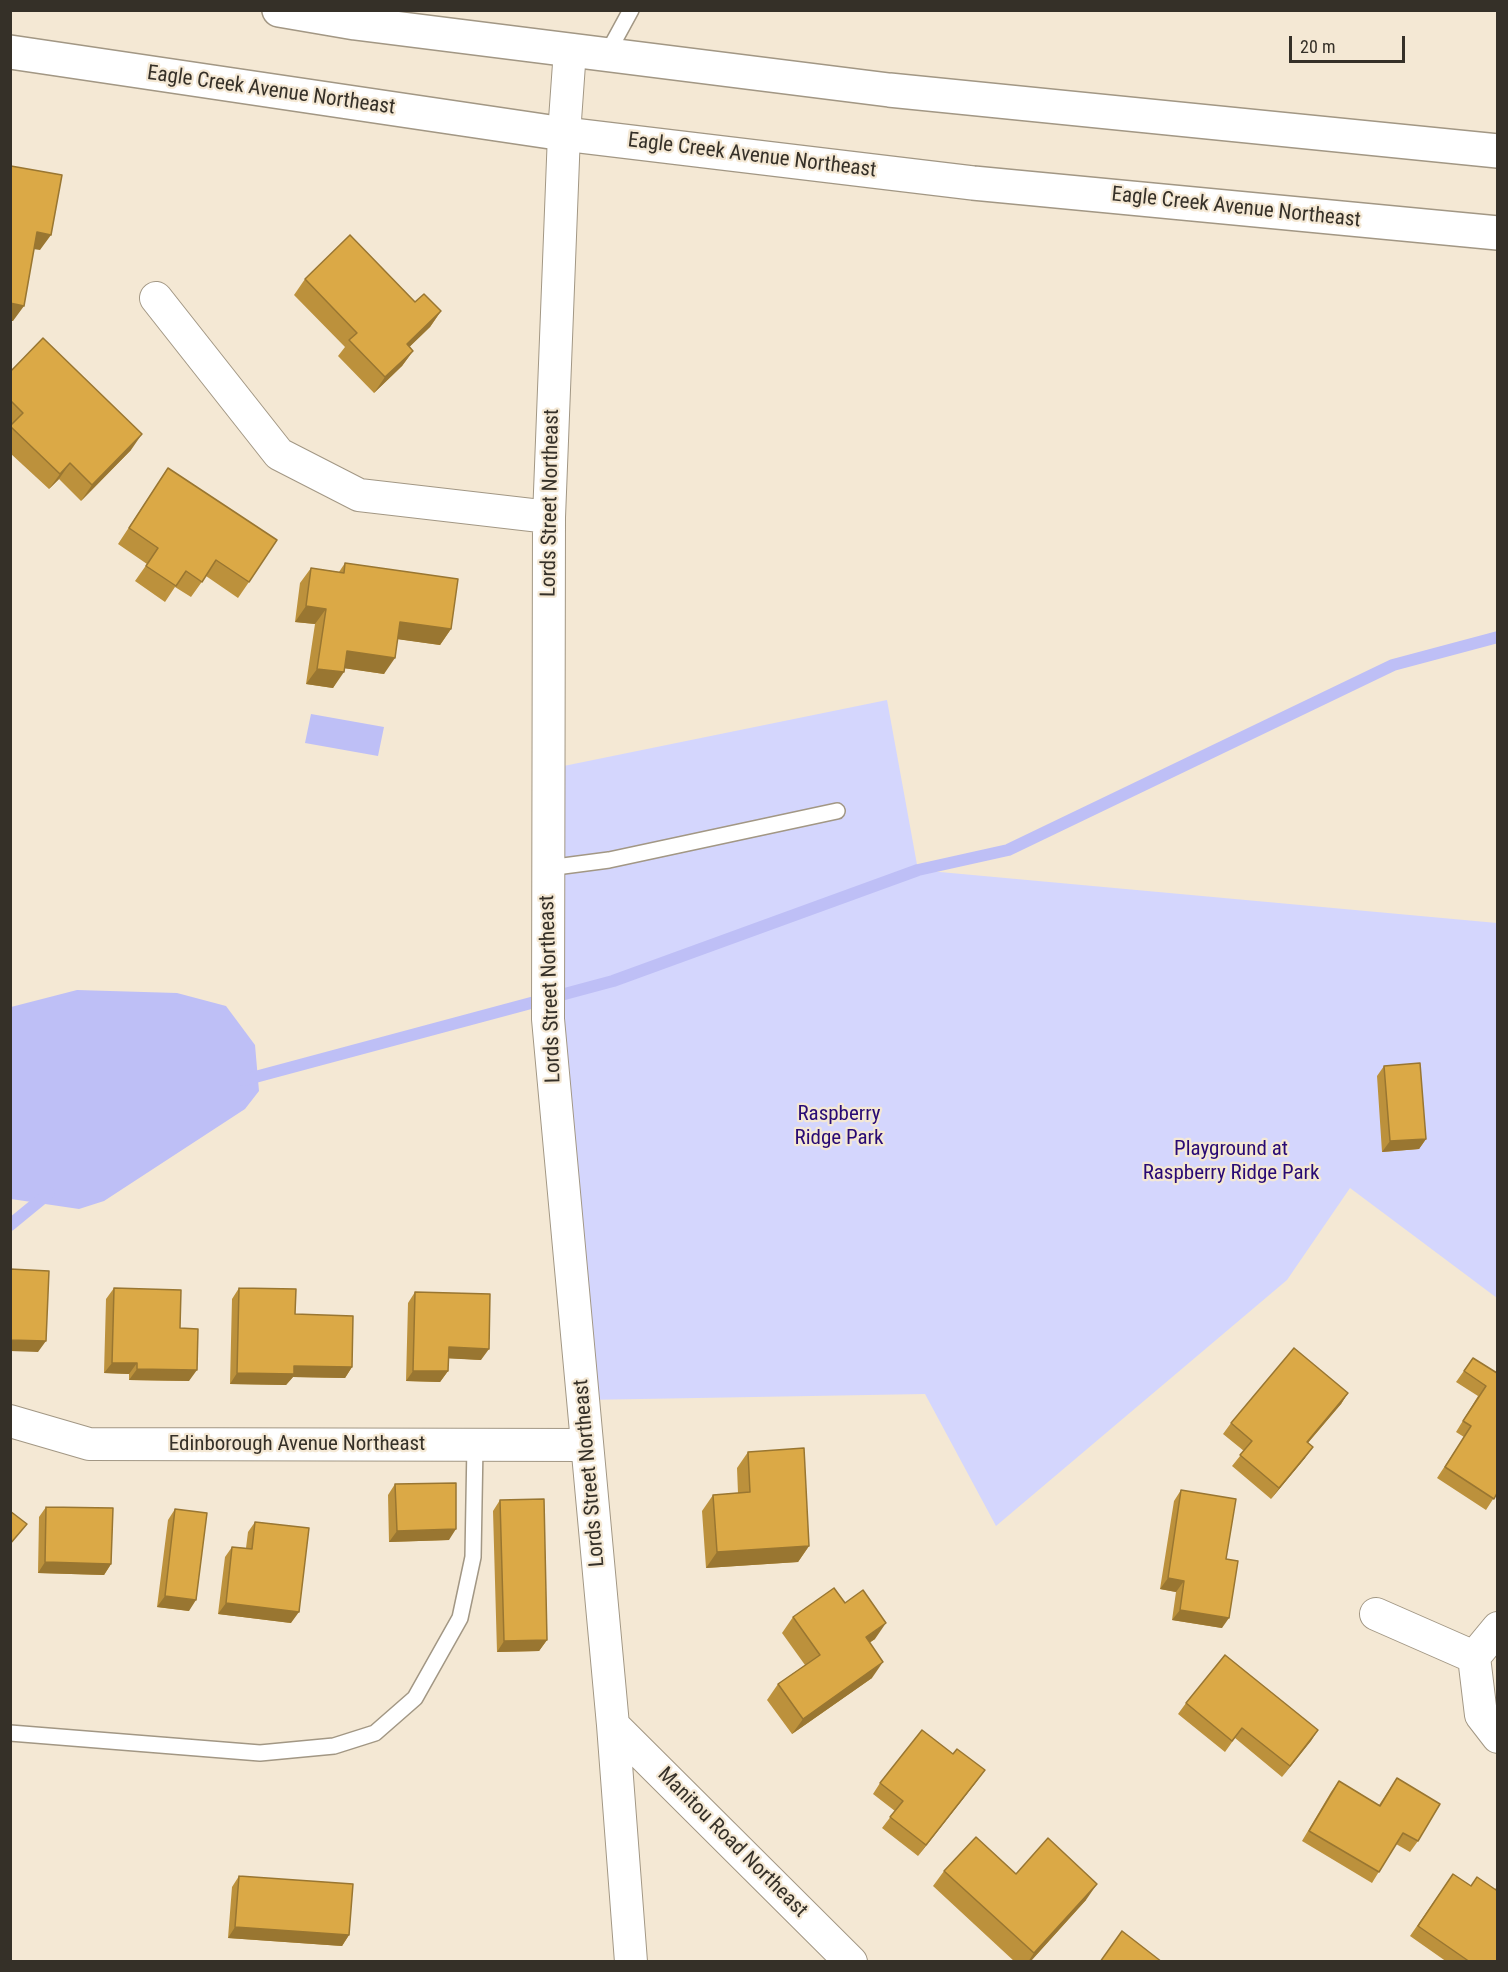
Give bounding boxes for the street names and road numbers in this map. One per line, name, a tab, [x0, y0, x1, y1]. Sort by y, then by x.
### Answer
street label: Eagle Creek Avenue Northeast	[145, 61, 397, 121]
street label: Eagle Creek Avenue Northeast	[626, 128, 878, 184]
street label: Eagle Creek Avenue Northeast	[1110, 182, 1362, 234]
street label: Lords Street Northeast	[537, 409, 565, 597]
street label: Lords Street Northeast	[535, 895, 567, 1083]
street label: Lords Street Northeast	[569, 1378, 611, 1568]
street label: Edinborough Avenue Northeast	[169, 1432, 425, 1458]
street label: Manitou Road Northeast	[652, 1763, 812, 1923]

